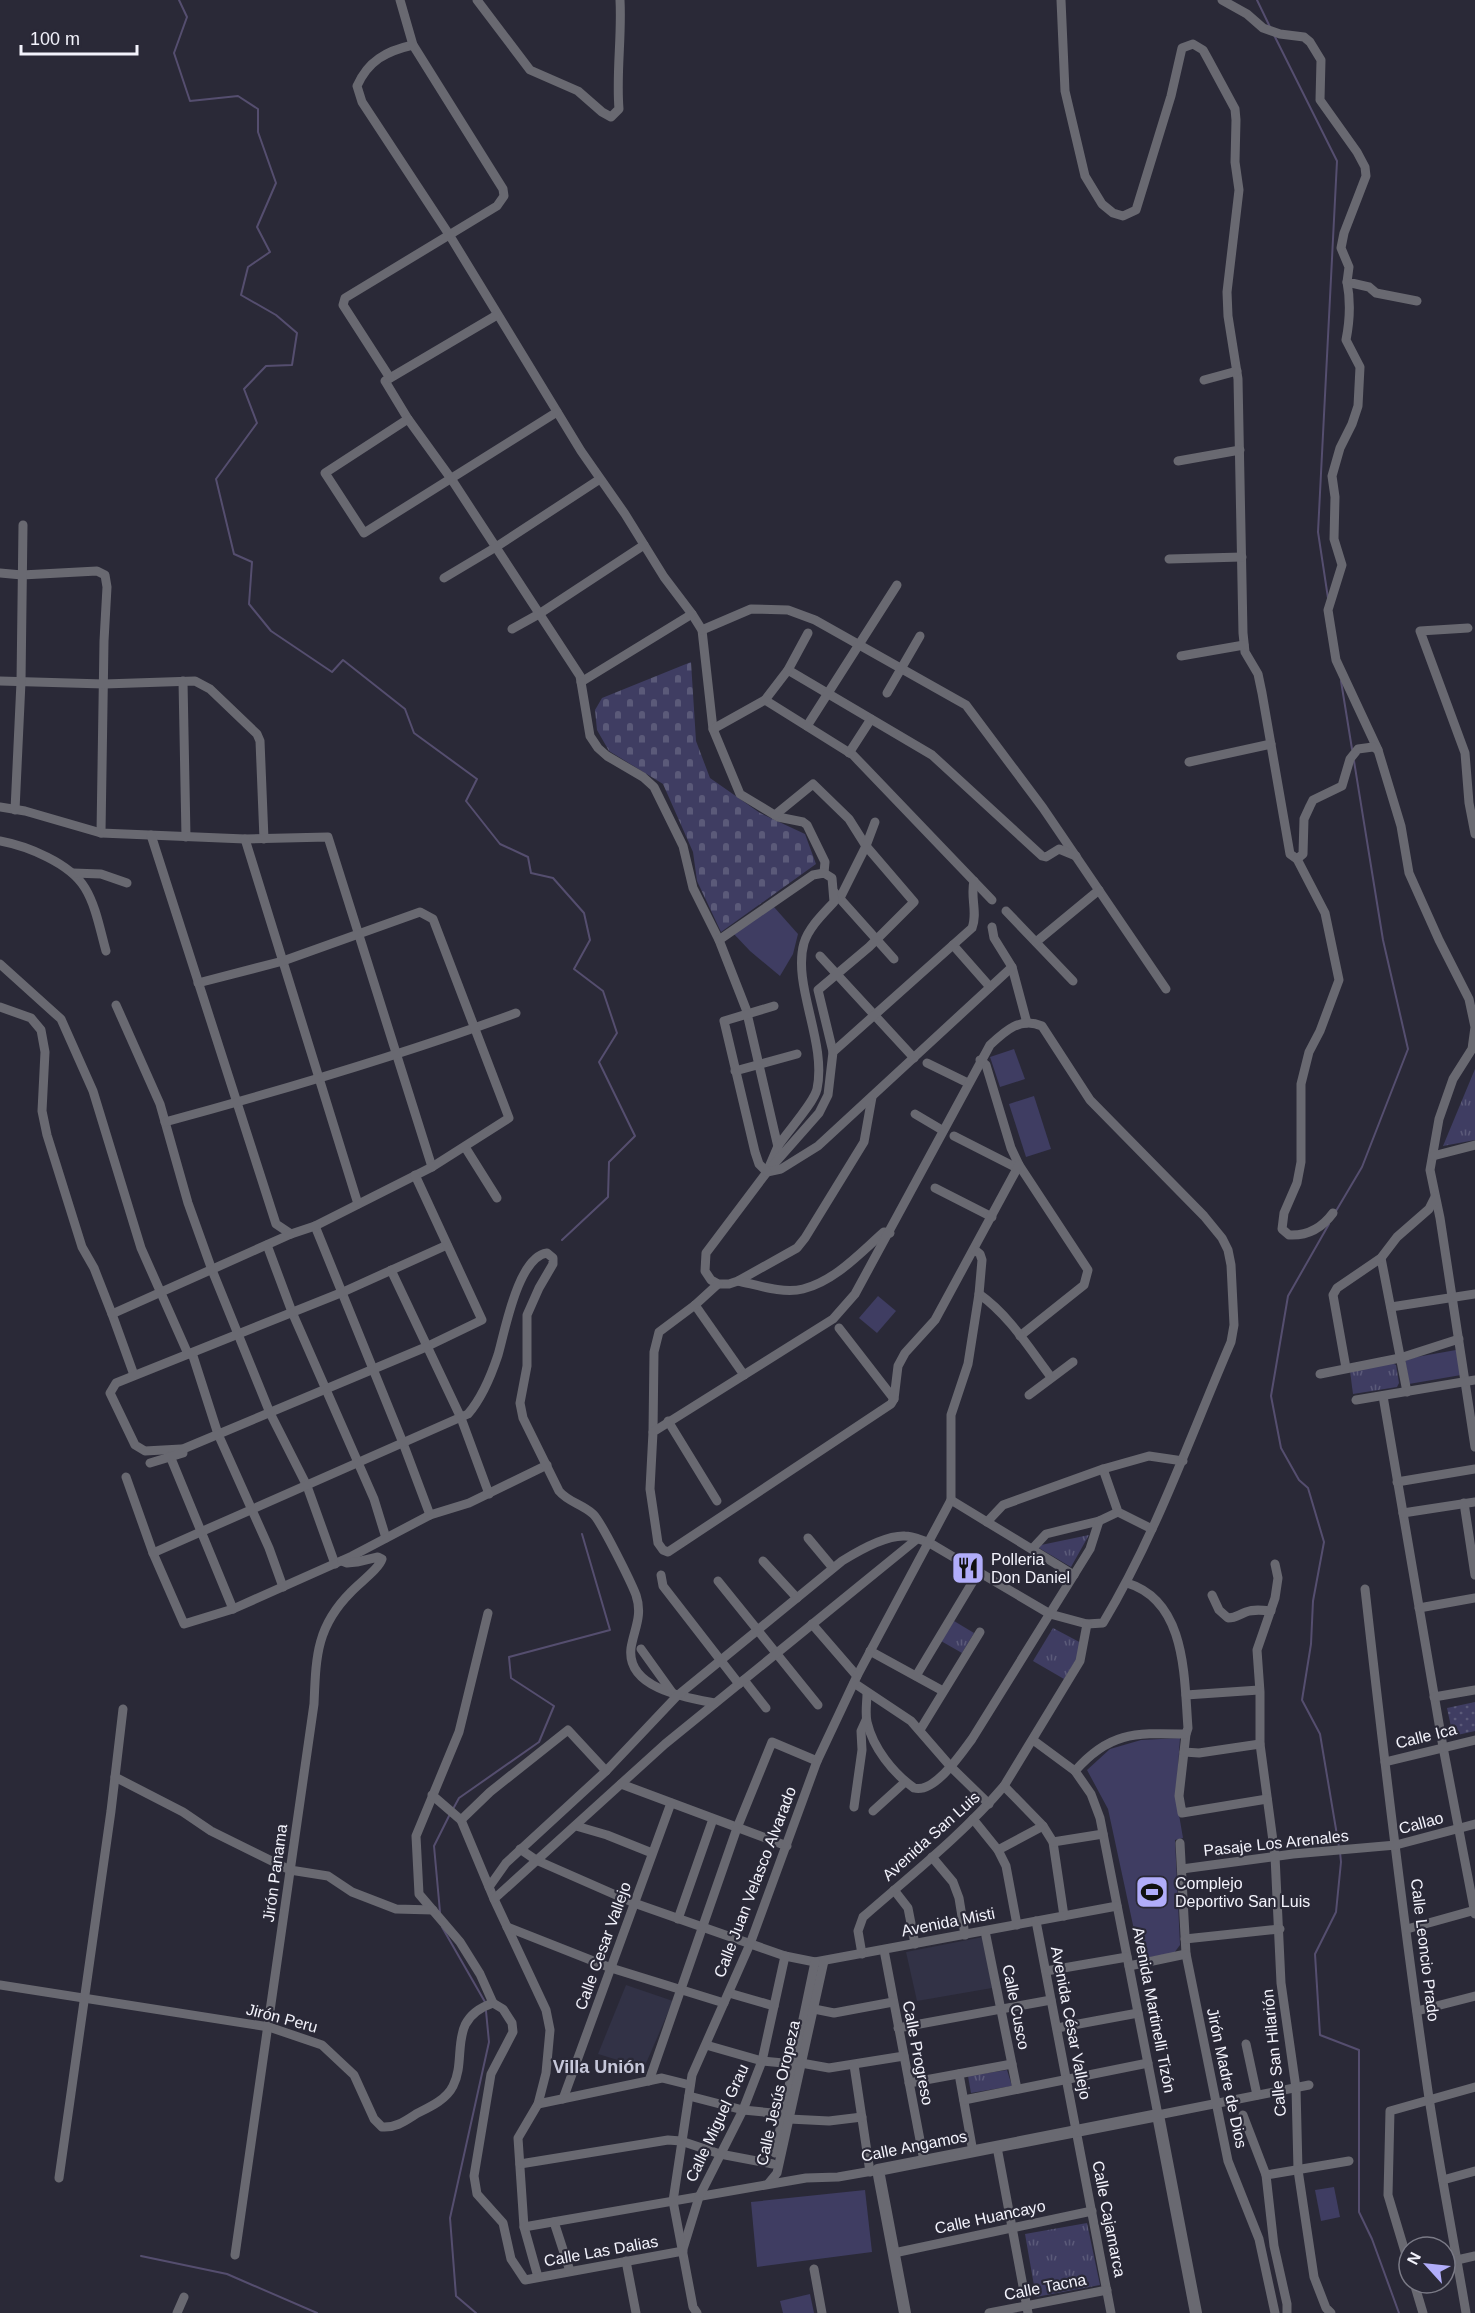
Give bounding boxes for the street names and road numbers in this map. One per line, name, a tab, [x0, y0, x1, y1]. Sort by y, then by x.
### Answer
street label: Calle Ica	[1394, 1720, 1458, 1752]
street label: Calle Juan Velasco Alvarado	[711, 1784, 799, 1980]
street label: Avenida San Luis	[879, 1788, 983, 1884]
street label: Callao	[1397, 1809, 1445, 1837]
street label: Jirón Panama	[260, 1823, 290, 1923]
street label: Pasaje Los Arenales	[1203, 1827, 1349, 1859]
street label: Calle Leoncio Prado	[1408, 1877, 1442, 2023]
street label: Calle Cesar Vallejo	[572, 1880, 634, 2012]
street label: Avenida Misti	[900, 1905, 996, 1939]
street label: Avenida Martinelli Tizón	[1130, 1926, 1178, 2094]
street label: Avenida César Vallejo	[1048, 1945, 1094, 2101]
street label: Calle Cusco	[999, 1963, 1033, 2051]
street label: Calle San Hilarión	[1259, 1988, 1289, 2118]
street label: Calle Progreso	[900, 1999, 936, 2107]
street label: Jirón Peru	[245, 2000, 319, 2036]
street label: Jirón Madre de Dios	[1204, 2006, 1250, 2150]
street label: Calle Jesús Oropeza	[753, 2019, 803, 2167]
street label: Calle Miguel Grau	[682, 2061, 752, 2185]
street label: Calle Angamos	[860, 2127, 968, 2165]
street label: Calle Cajamarca	[1089, 2159, 1129, 2279]
street label: Calle Huancayo	[933, 2197, 1047, 2237]
street label: Calle Las Dalias	[543, 2233, 659, 2269]
street label: Calle Tacna	[1002, 2271, 1088, 2303]

